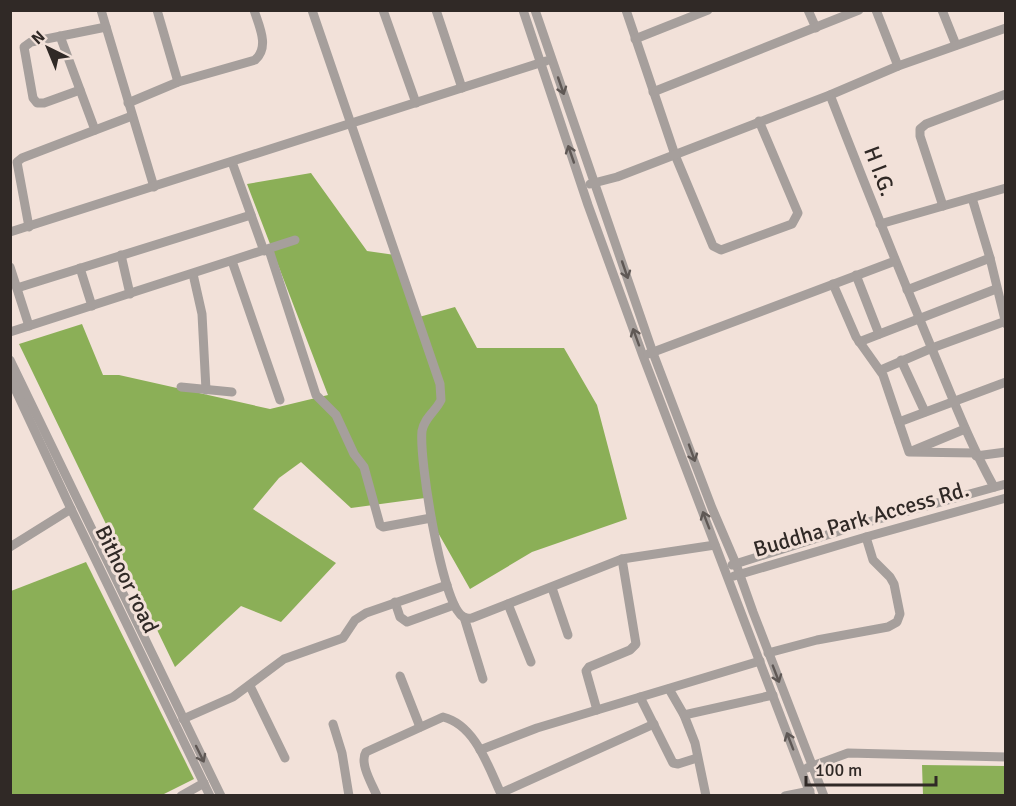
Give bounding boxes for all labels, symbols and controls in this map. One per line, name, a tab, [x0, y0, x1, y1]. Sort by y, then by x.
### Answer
north arrow	[18, 18, 78, 78]
text: N	[28, 27, 49, 49]
one-way arrow	[556, 76, 567, 95]
street label: H I.G.	[858, 142, 902, 200]
one-way arrow	[565, 145, 576, 163]
one-way arrow	[620, 260, 631, 279]
one-way arrow	[630, 329, 641, 347]
one-way arrow	[687, 443, 698, 462]
street label: Buddha Park Access Rd.	[750, 475, 972, 563]
one-way arrow	[699, 511, 710, 529]
street label: Bithoor road	[89, 521, 165, 637]
one-way arrow	[772, 664, 783, 683]
one-way arrow	[784, 732, 795, 751]
one-way arrow	[194, 744, 206, 762]
scale bar	[806, 749, 936, 787]
text: 100 m	[815, 759, 862, 781]

